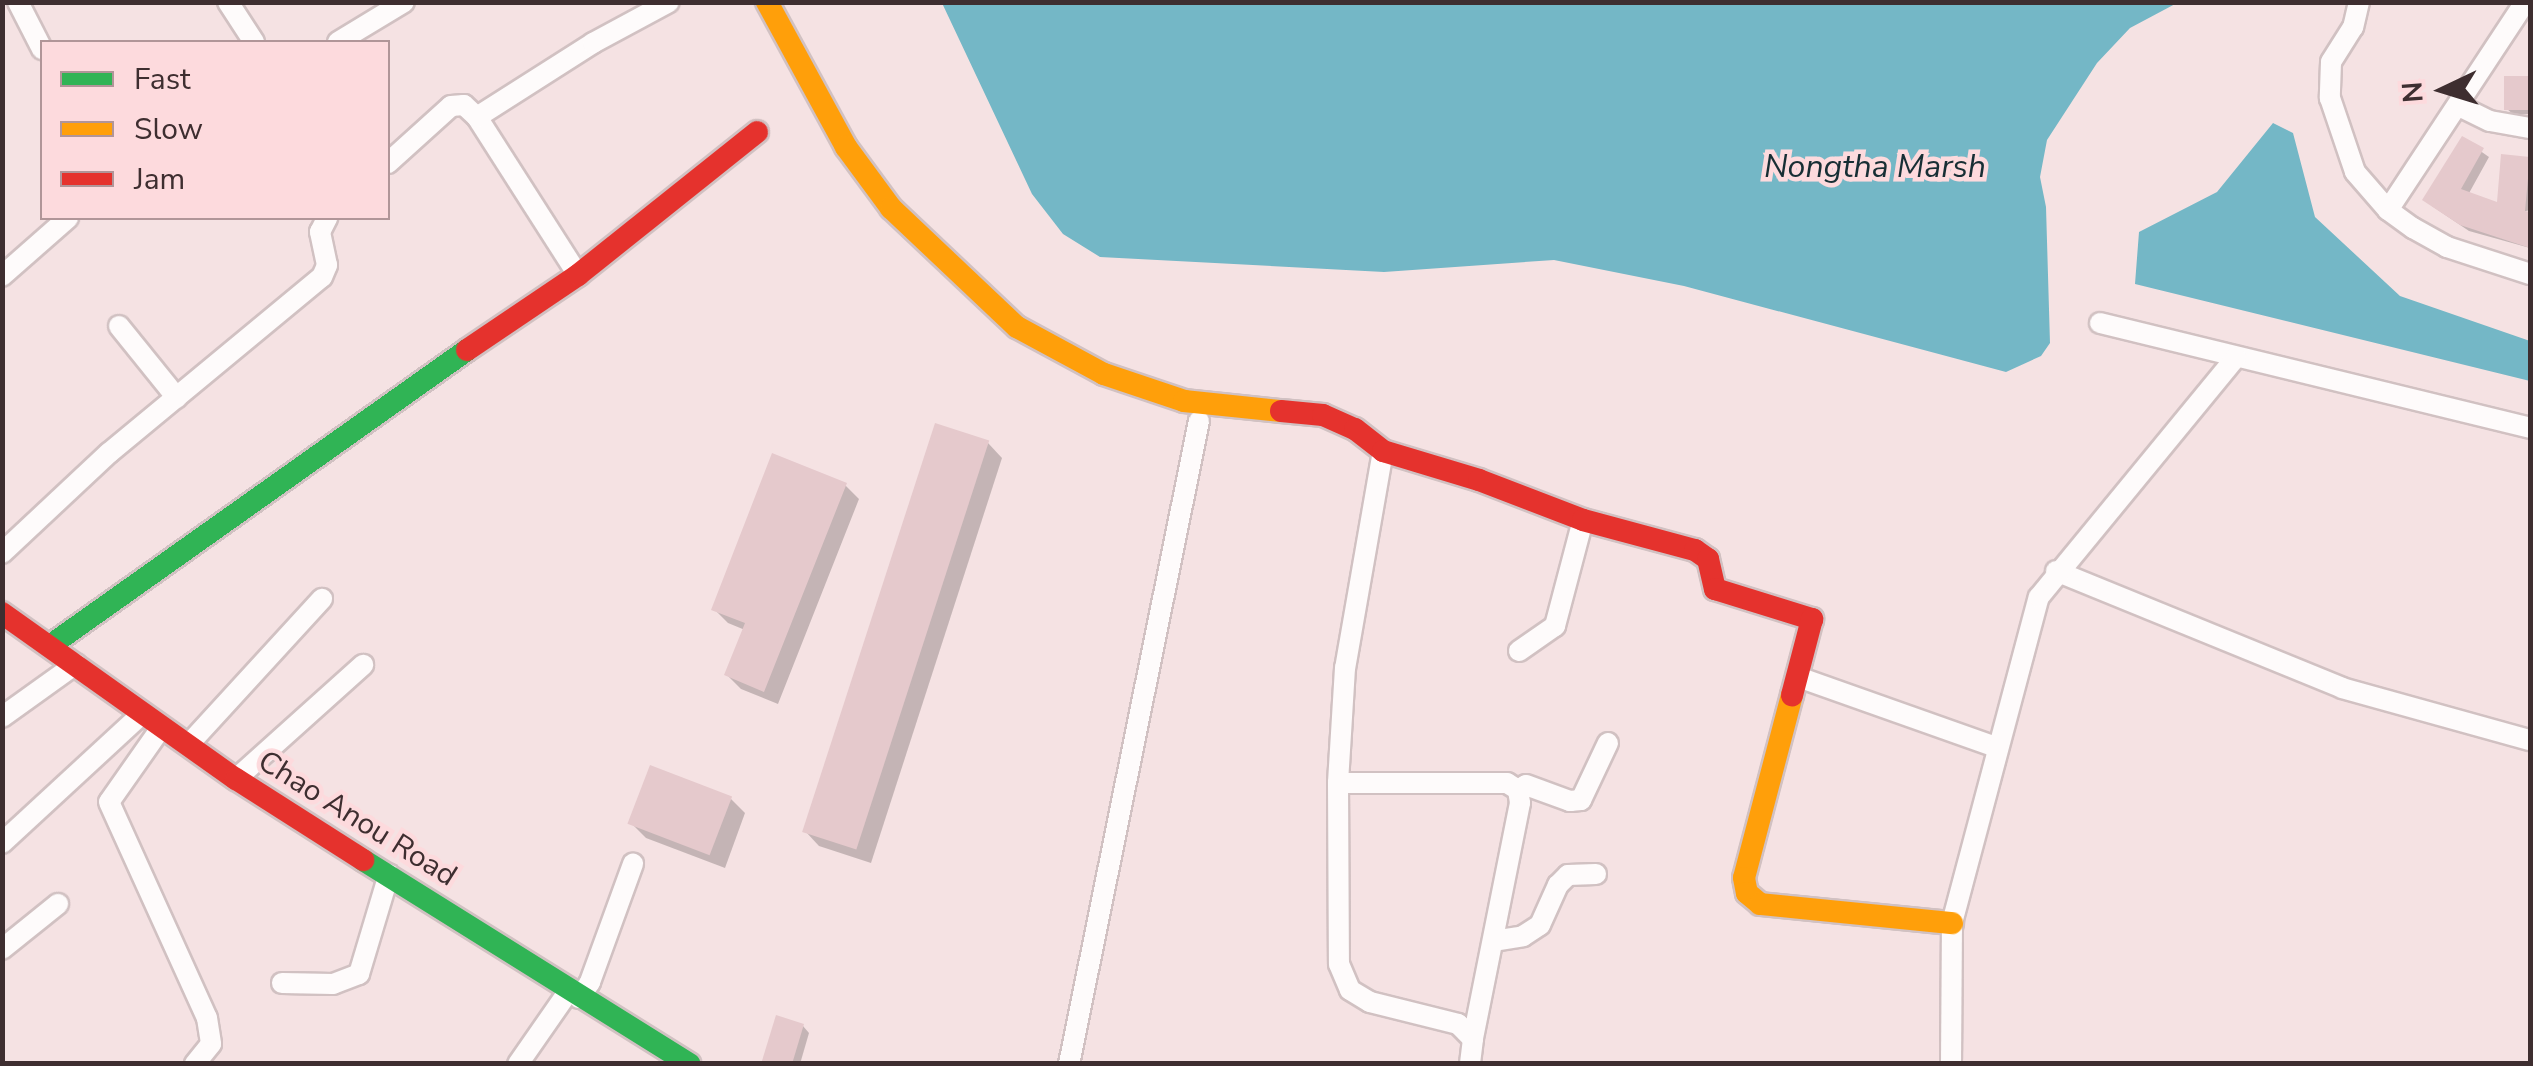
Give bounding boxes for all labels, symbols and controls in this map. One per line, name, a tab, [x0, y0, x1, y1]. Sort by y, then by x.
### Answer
legend	[40, 40, 390, 220]
north arrow	[2393, 40, 2493, 140]
text: Fast	[134, 59, 191, 100]
text: N	[2393, 80, 2433, 104]
text: Slow	[134, 109, 203, 150]
water label: Nongtha Marsh	[1764, 148, 1986, 186]
text: Jam	[134, 159, 185, 200]
street label: Chao Anou Road	[251, 743, 463, 895]

